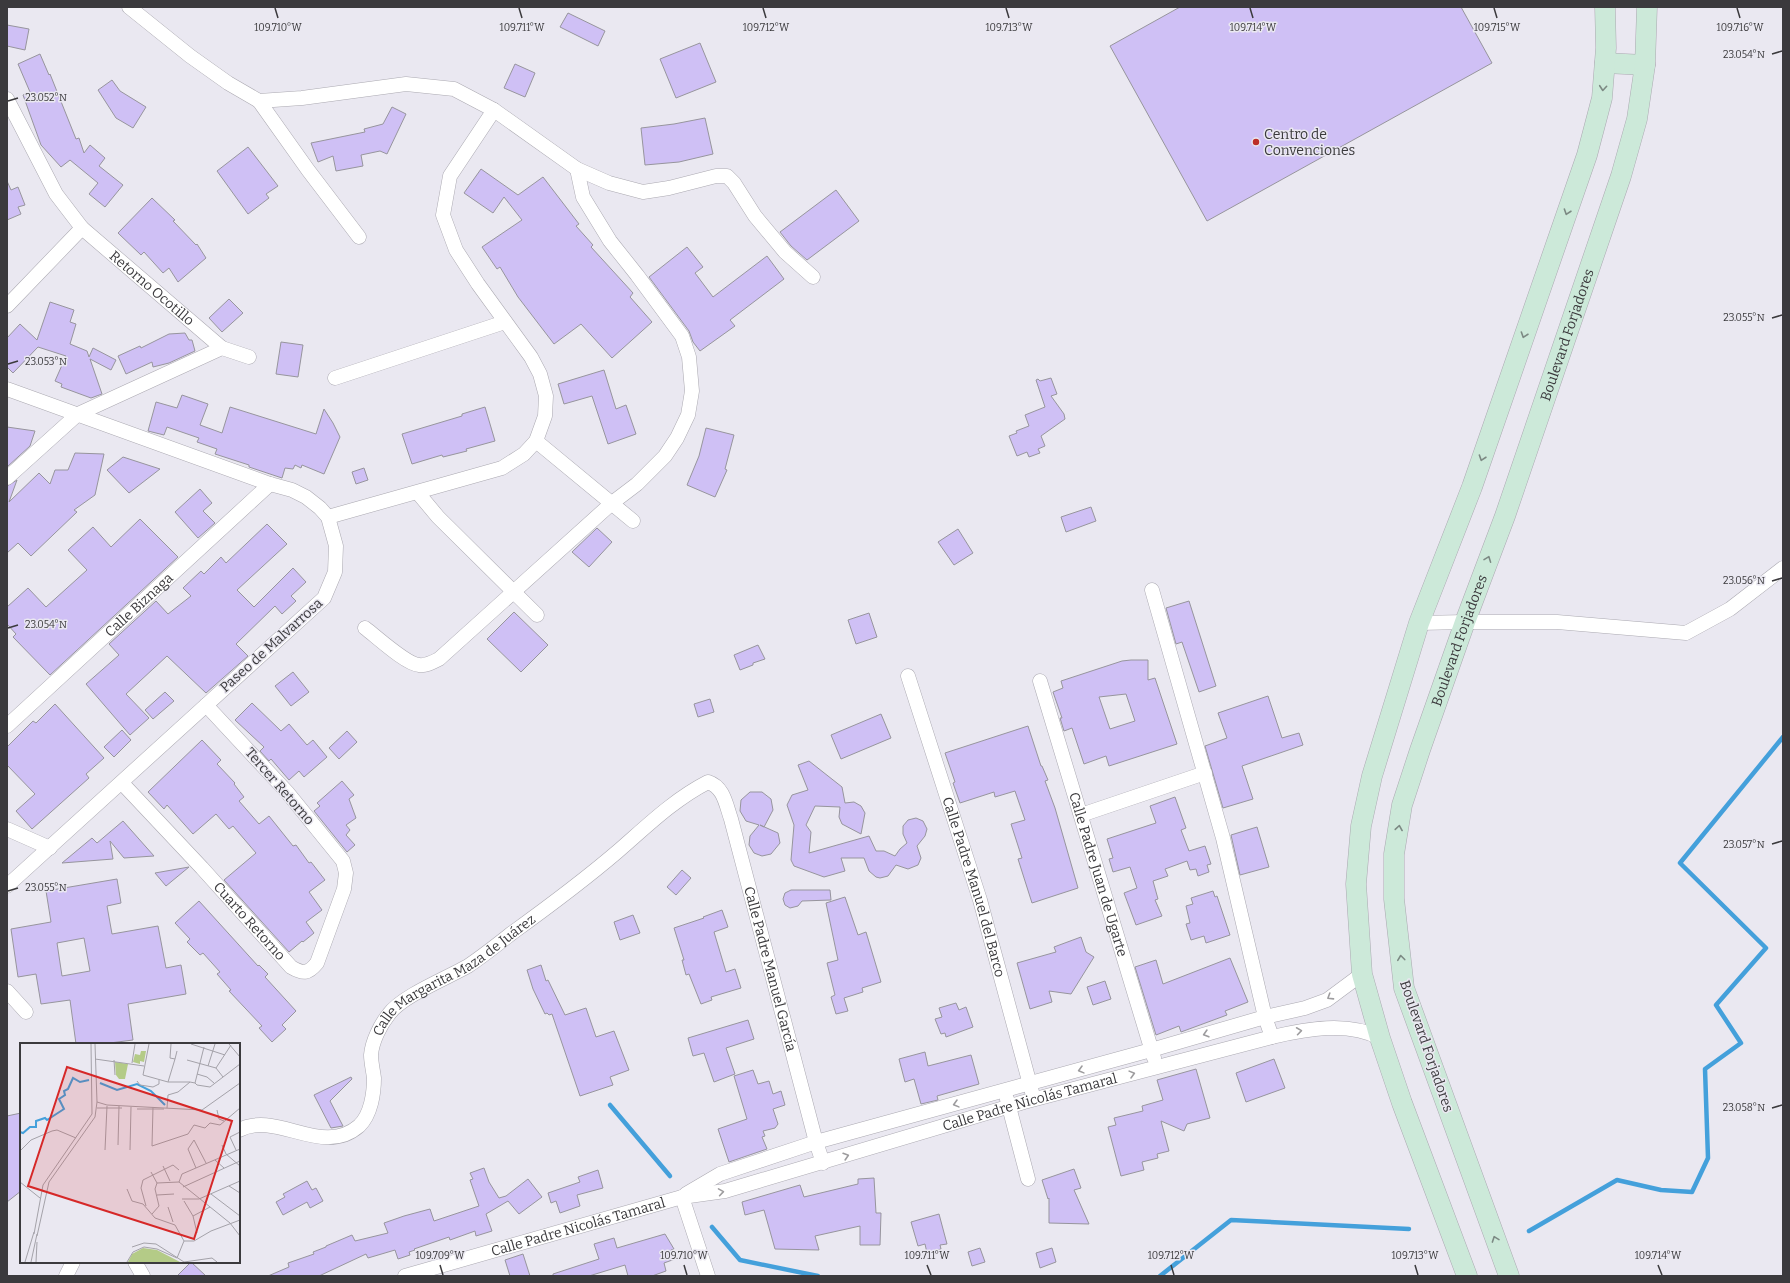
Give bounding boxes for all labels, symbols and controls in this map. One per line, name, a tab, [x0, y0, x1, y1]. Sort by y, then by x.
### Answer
text: 109.710°W	[254, 22, 302, 34]
text: 109.711°W	[500, 22, 545, 34]
text: 109.712°W	[743, 22, 790, 34]
text: 109.713°W	[986, 22, 1033, 34]
text: 109.714°W	[1230, 22, 1277, 34]
text: 109.715°W	[1474, 22, 1521, 34]
text: 109.716°W	[1717, 22, 1764, 34]
text: 23.054°N	[1723, 49, 1765, 61]
one-way arrow	[1599, 85, 1608, 91]
text: 23.052°N	[25, 92, 67, 104]
place label: Centro de Convenciones	[1264, 126, 1355, 159]
marker: Centro de Convenciones	[1251, 137, 1261, 147]
one-way arrow	[1563, 209, 1572, 216]
street label: Retorno Ocotillo	[106, 247, 198, 329]
street label: Boulevard Forjadores	[1537, 267, 1598, 403]
text: 23.055°N	[1723, 312, 1765, 324]
one-way arrow	[1521, 332, 1529, 339]
text: 23.053°N	[25, 356, 67, 368]
one-way arrow	[1478, 454, 1486, 461]
one-way arrow	[1484, 556, 1492, 563]
street label: Calle Biznaga	[101, 569, 177, 641]
street label: Boulevard Forjadores	[1428, 572, 1491, 709]
text: 23.056°N	[1723, 575, 1765, 587]
street label: Paseo de Malvarrosa	[216, 595, 326, 696]
text: 23.054°N	[25, 619, 67, 631]
street label: Tercer Retorno	[241, 744, 318, 829]
street label: Calle Padre Juan de Ugarte	[1065, 790, 1131, 959]
street label: Calle Padre Manuel del Barco	[938, 795, 1008, 979]
one-way arrow	[1394, 825, 1402, 831]
text: 23.057°N	[1723, 839, 1765, 851]
street label: Cuarto Retorno	[210, 879, 289, 964]
text: 23.055°N	[25, 882, 67, 894]
street label: Calle Padre Manuel García	[740, 885, 800, 1053]
street label: Calle Margarita Maza de Juárez	[369, 911, 539, 1039]
one-way arrow	[1397, 955, 1406, 961]
street label: Boulevard Forjadores	[1396, 978, 1457, 1114]
one-way arrow	[1328, 992, 1335, 999]
one-way arrow	[1296, 1027, 1302, 1036]
one-way arrow	[1203, 1029, 1210, 1038]
inset map	[20, 1043, 240, 1263]
one-way arrow	[1078, 1065, 1085, 1074]
street label: Calle Padre Nicolás Tamaral	[941, 1070, 1119, 1135]
one-way arrow	[1129, 1070, 1136, 1079]
one-way arrow	[953, 1099, 960, 1108]
text: 23.058°N	[1723, 1102, 1765, 1114]
one-way arrow	[842, 1152, 849, 1161]
one-way arrow	[718, 1188, 724, 1197]
street label: Calle Padre Nicolás Tamaral	[489, 1194, 667, 1260]
one-way arrow	[1492, 1236, 1500, 1243]
text: 109.709°W	[415, 1250, 465, 1262]
text: 109.710°W	[660, 1250, 708, 1262]
text: 109.711°W	[905, 1250, 950, 1262]
text: 109.712°W	[1148, 1250, 1195, 1262]
text: 109.713°W	[1392, 1250, 1439, 1262]
text: 109.714°W	[1635, 1250, 1682, 1262]

